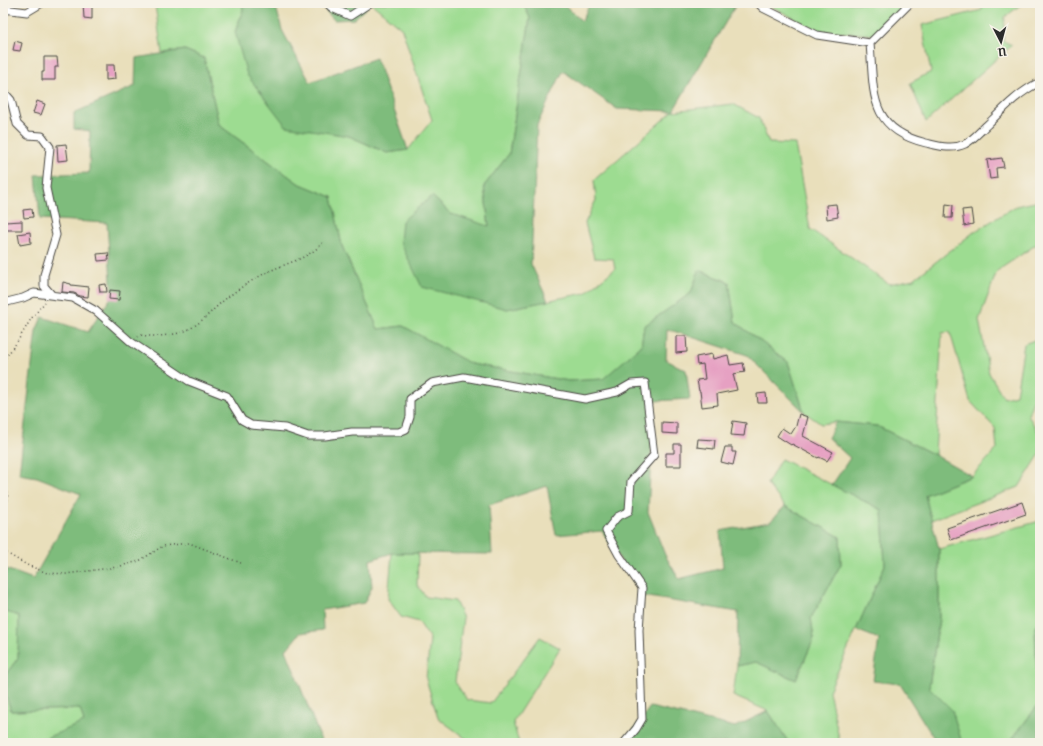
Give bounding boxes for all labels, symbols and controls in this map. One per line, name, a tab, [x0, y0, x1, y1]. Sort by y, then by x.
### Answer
north arrow	[981, 22, 1021, 62]
text: U	[997, 44, 1008, 58]

